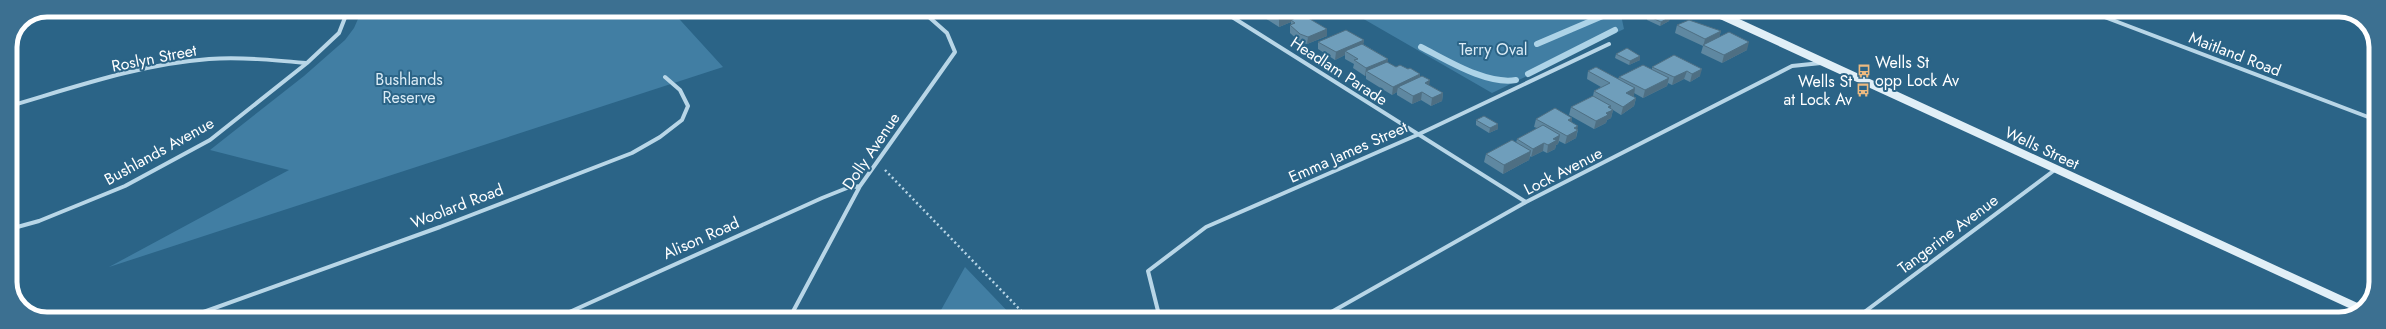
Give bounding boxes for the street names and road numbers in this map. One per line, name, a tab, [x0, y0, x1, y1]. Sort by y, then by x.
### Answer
street label: Maitland Road	[2186, 26, 2284, 82]
street label: Headlam Parade	[1286, 31, 1392, 111]
street label: Roslyn Street	[109, 38, 199, 78]
street label: Dolly Avenue	[837, 108, 905, 194]
street label: Bushlands Avenue	[100, 111, 218, 191]
street label: Emma James Street	[1285, 115, 1411, 189]
street label: Wells Street	[2001, 121, 2083, 175]
street label: Lock Avenue	[1520, 141, 1606, 201]
street label: Woolard Road	[407, 178, 507, 234]
street label: Tangerine Avenue	[1893, 189, 2003, 279]
street label: Alison Road	[659, 211, 743, 265]

